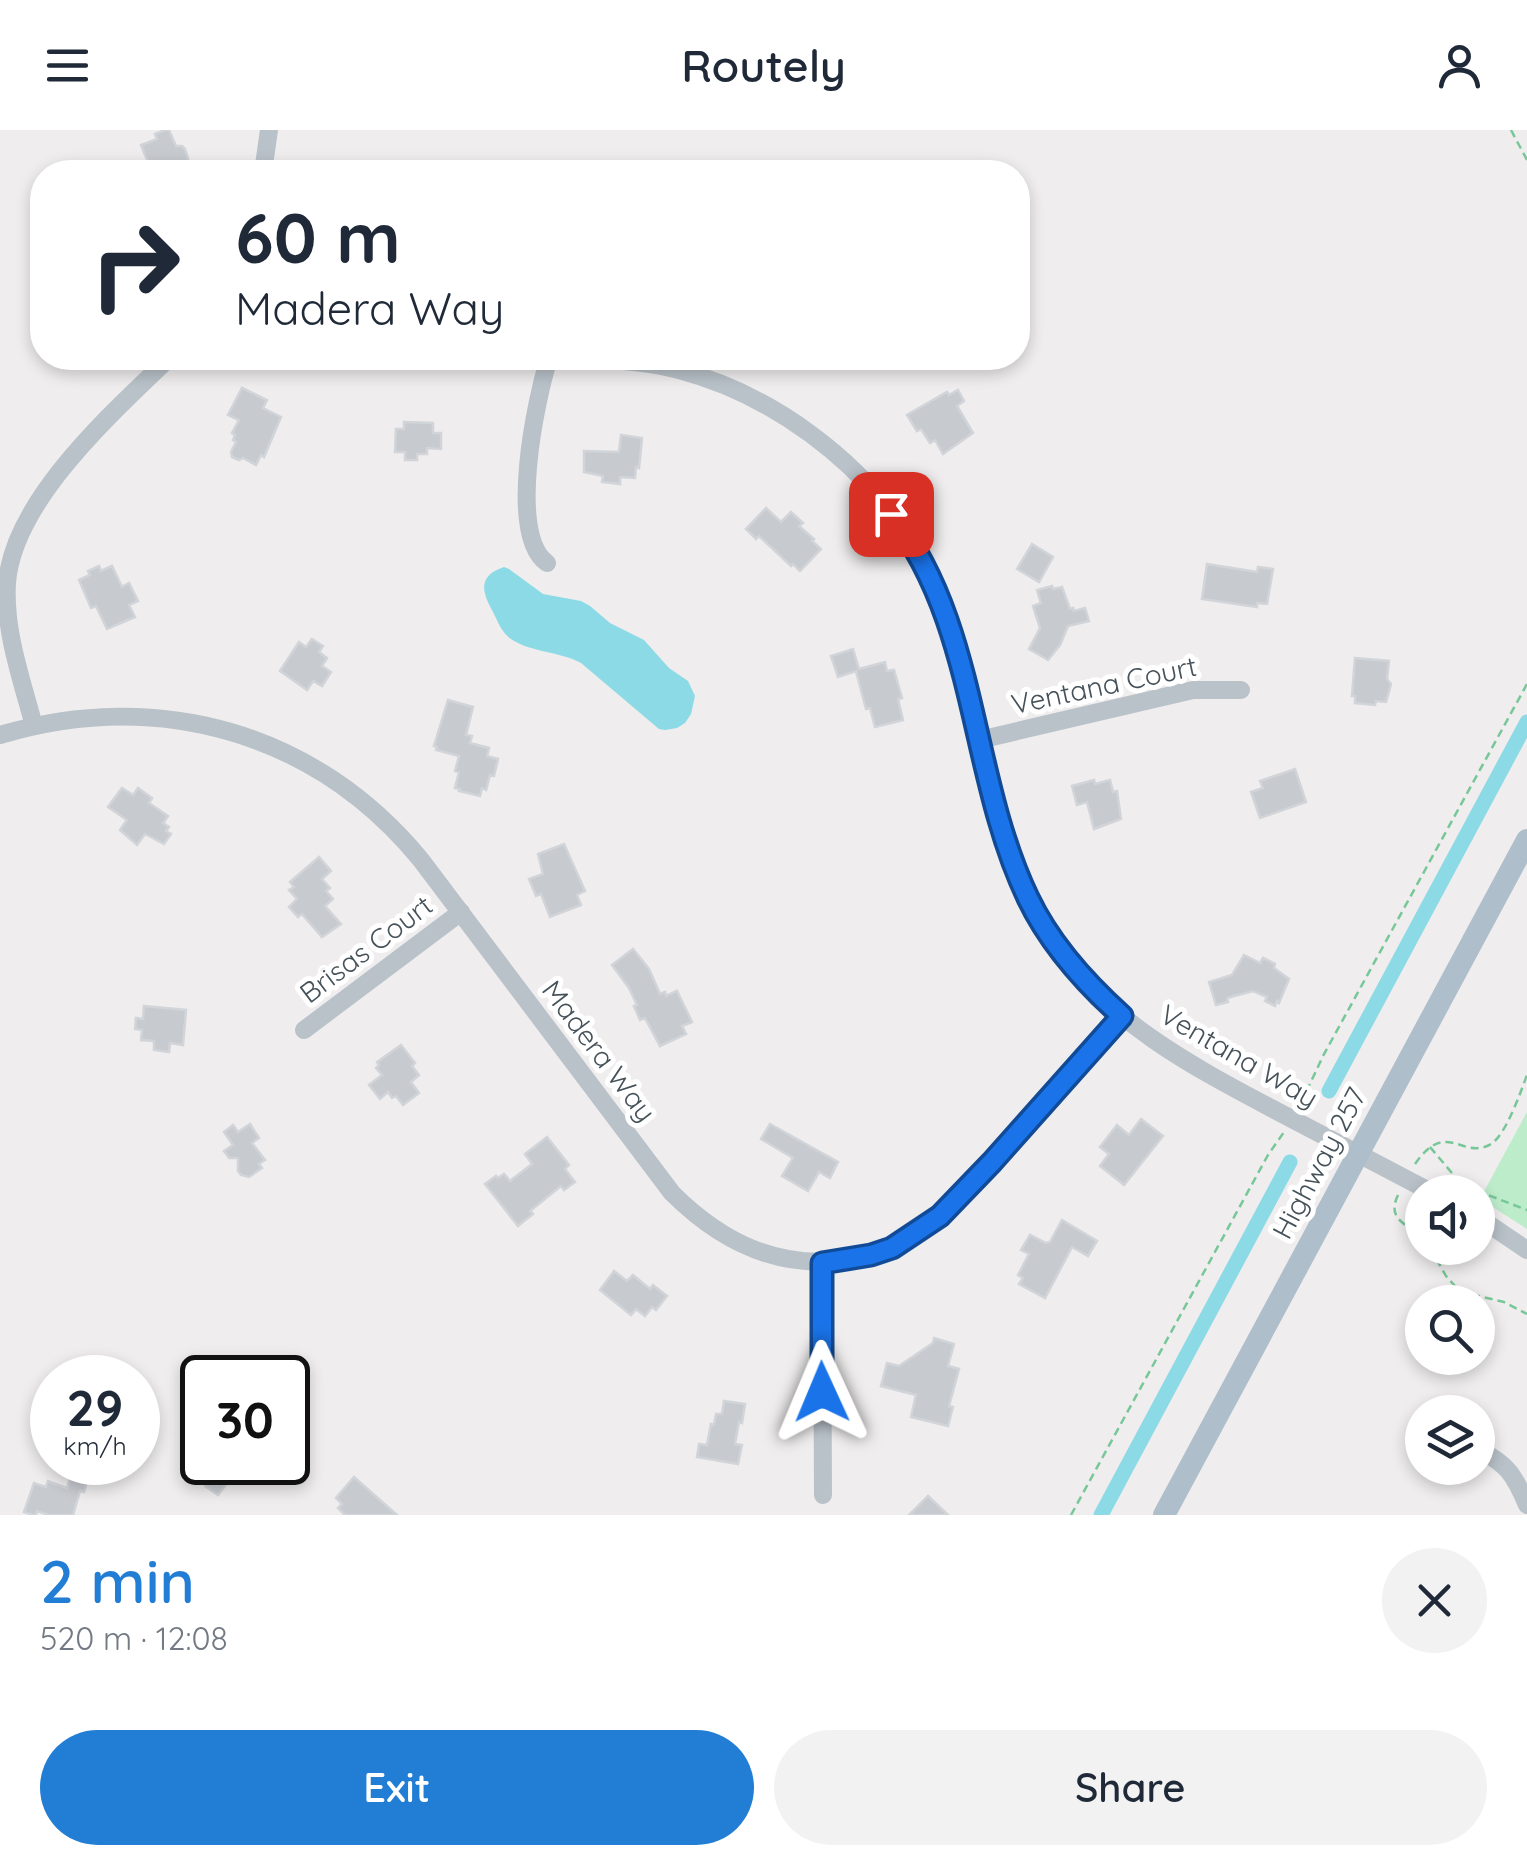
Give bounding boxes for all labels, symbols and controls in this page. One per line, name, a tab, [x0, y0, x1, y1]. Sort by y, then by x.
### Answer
text: Routely	[681, 37, 846, 93]
icon: menu	[40, 38, 95, 93]
icon: person	[1432, 38, 1487, 93]
text: 60 m	[235, 193, 401, 281]
icon: right	[70, 200, 200, 330]
text: Madera Way	[235, 280, 504, 336]
pin	[849, 472, 934, 557]
icon: arrive	[864, 487, 919, 542]
street label: Ventana Court	[1008, 648, 1200, 721]
street label: Brisas Court	[292, 887, 439, 1010]
street label: Madera Way	[535, 973, 664, 1128]
street label: Ventana Way	[1154, 996, 1325, 1115]
street label: Highway 257	[1264, 1081, 1373, 1244]
map controls	[1405, 1175, 1495, 1485]
button: sound	[1405, 1175, 1495, 1265]
button: search	[1405, 1285, 1495, 1375]
position arrow	[770, 1340, 874, 1444]
speed limit sign: 30	[180, 1355, 310, 1485]
text: 29	[67, 1376, 123, 1439]
button: layers	[1405, 1395, 1495, 1485]
text: km/h	[63, 1430, 127, 1461]
text: 2 min	[40, 1543, 195, 1618]
button: close	[1382, 1548, 1487, 1653]
text: 520 m · 12:08	[40, 1618, 228, 1658]
button: Exit	[40, 1730, 754, 1845]
button: Share	[774, 1730, 1487, 1845]

